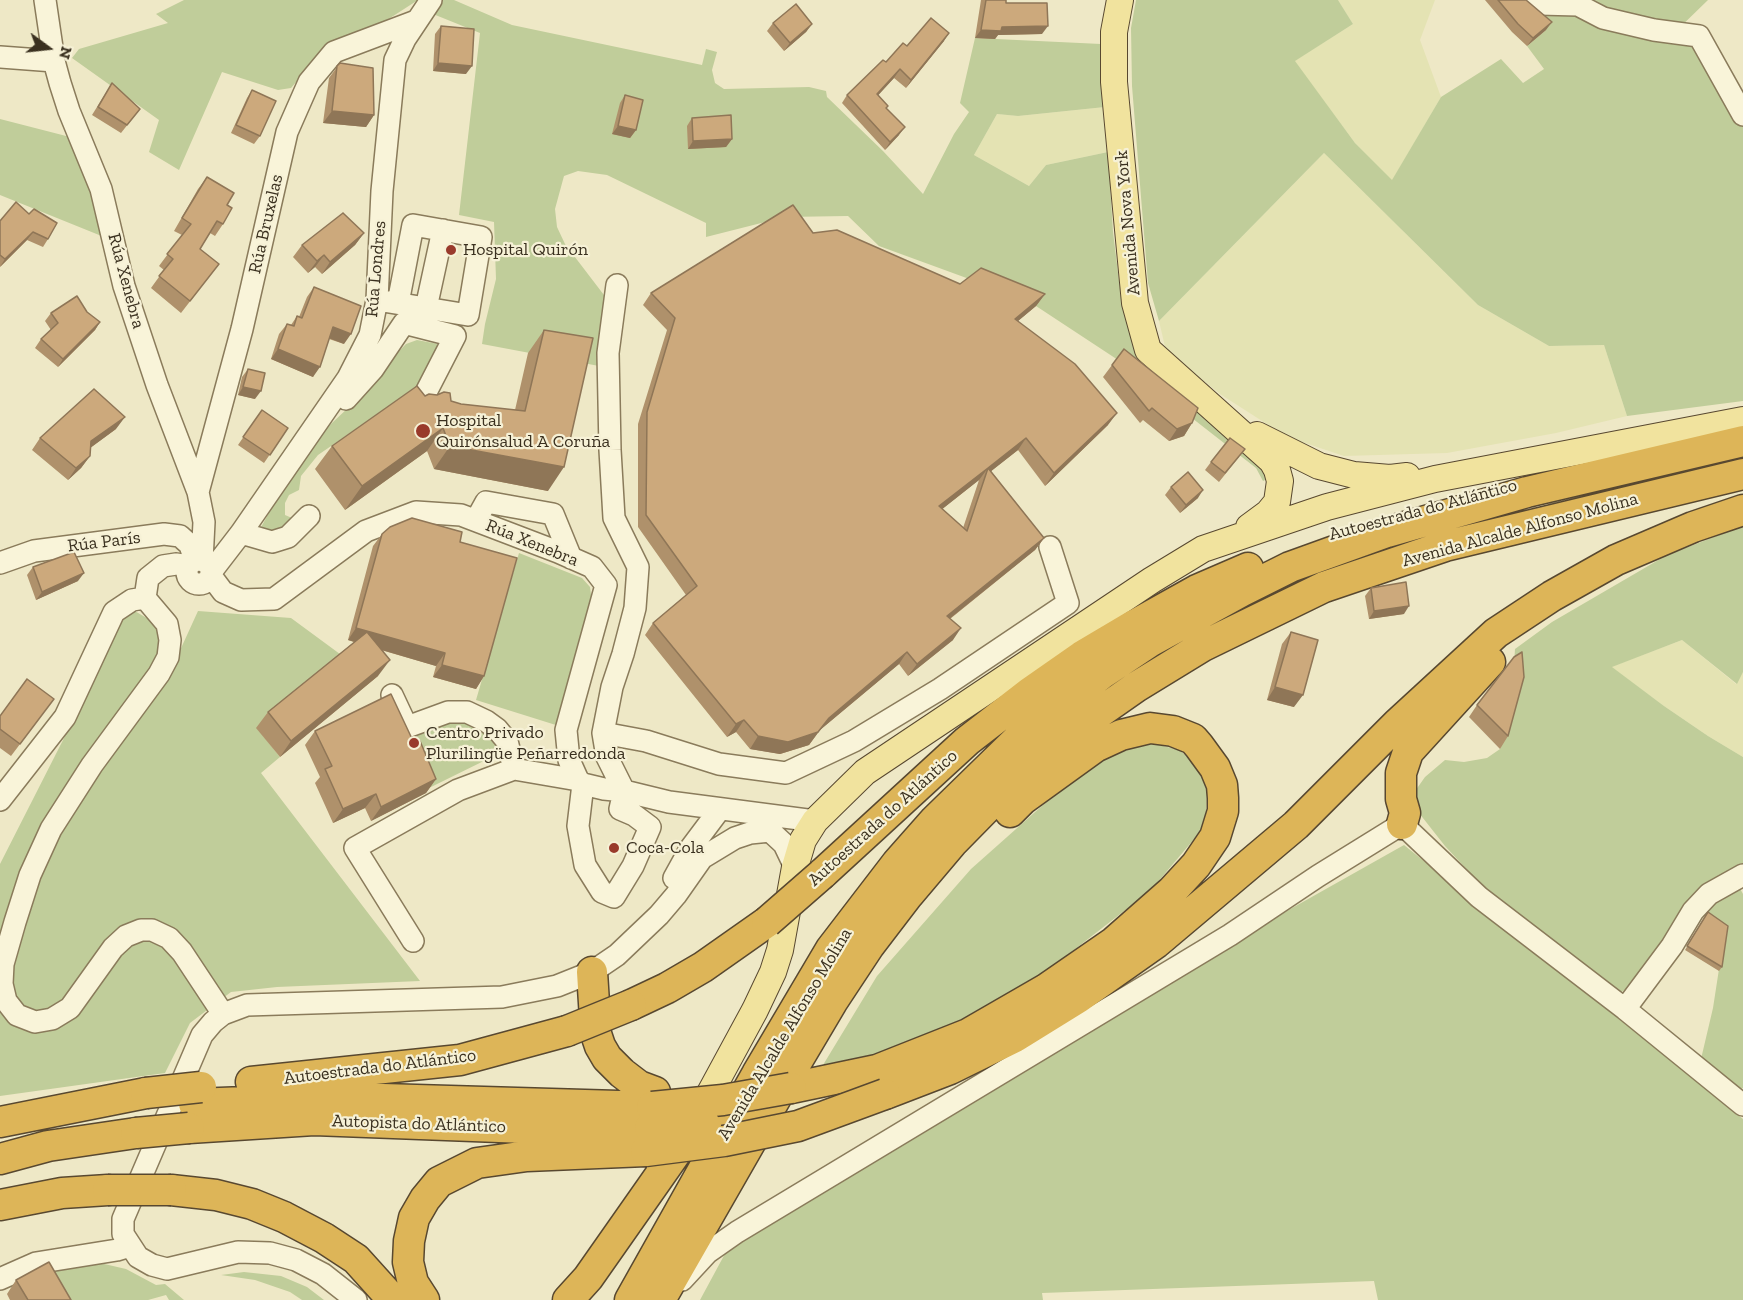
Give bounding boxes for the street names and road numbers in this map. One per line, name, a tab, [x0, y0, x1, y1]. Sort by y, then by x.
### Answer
street label: Avenida Nova York	[1111, 150, 1145, 296]
street label: Rúa Bruxelas	[244, 172, 288, 276]
street label: Rúa Londres	[361, 220, 391, 318]
street label: Rúa Xenebra	[103, 231, 149, 331]
street label: Autoestrada do Atlántico	[1327, 475, 1519, 545]
street label: Avenida Alcalde Alfonso Molina	[1400, 488, 1640, 572]
street label: Rúa Xenebra	[482, 515, 582, 571]
street label: Rúa París	[66, 527, 142, 557]
street label: Autoestrada do Atlántico	[804, 745, 962, 891]
street label: Avenida Alcalde Alfonso Molina	[713, 924, 857, 1144]
street label: Autoestrada do Atlántico	[283, 1044, 477, 1090]
street label: Autopista do Atlántico	[332, 1110, 506, 1138]

